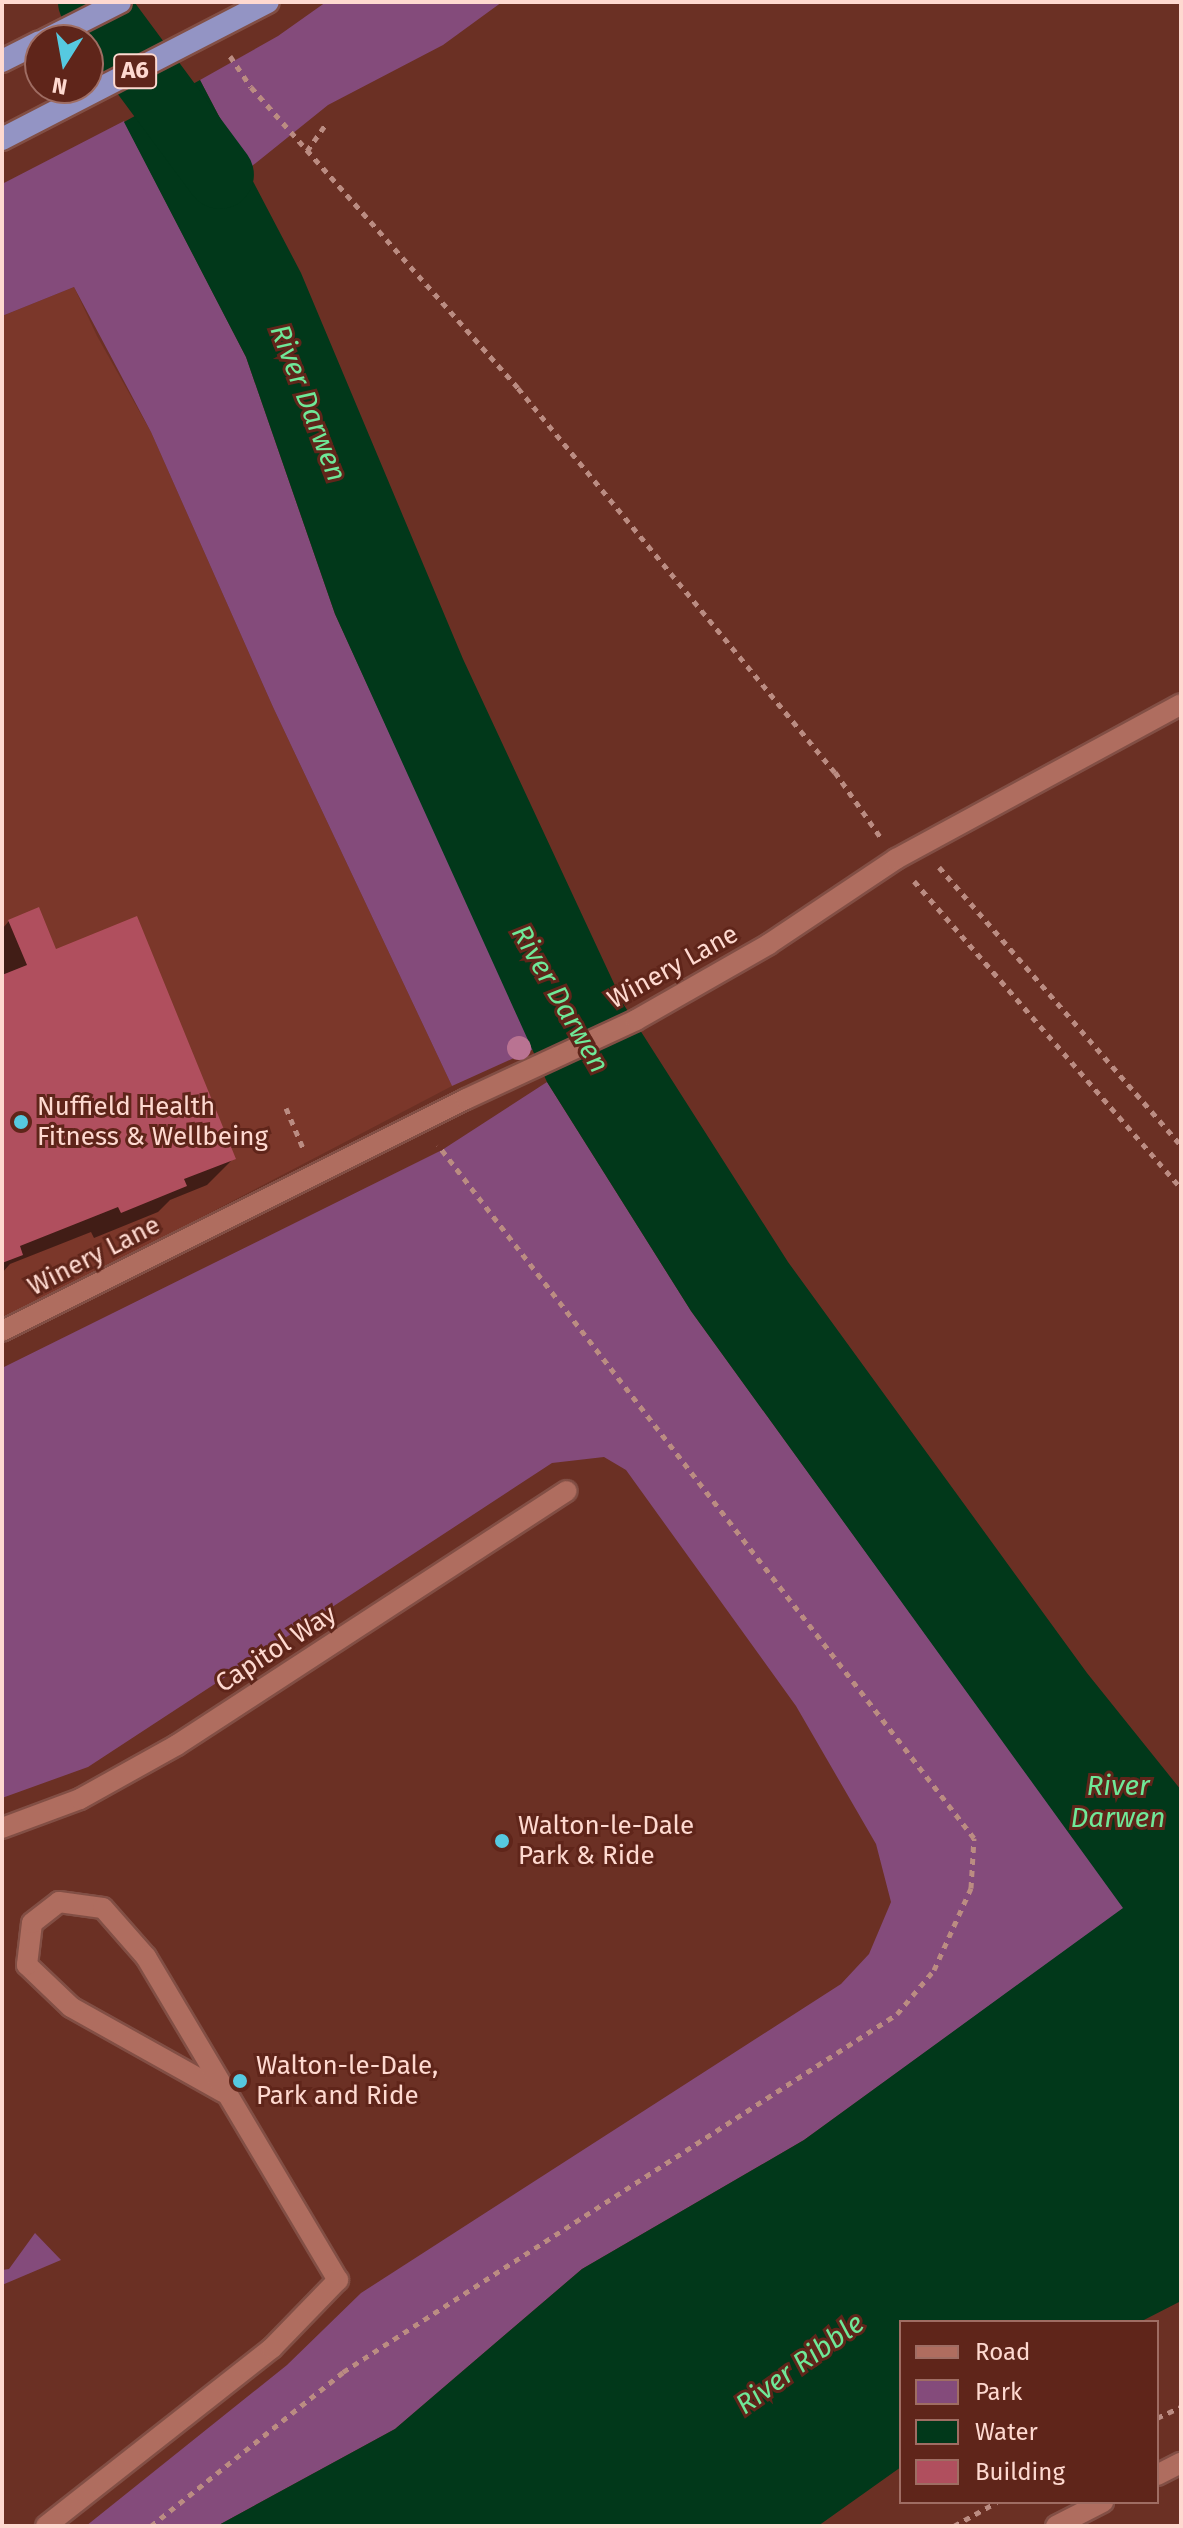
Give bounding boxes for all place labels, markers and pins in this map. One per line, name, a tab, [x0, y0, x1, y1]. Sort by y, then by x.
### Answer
place label: Nuffield Health Fitness & Wellbeing	[37, 1091, 268, 1152]
marker: Nuffield Health Fitness & Wellbeing	[12, 1113, 30, 1131]
place label: Walton-le-Dale Park & Ride	[518, 1810, 694, 1872]
marker: Walton-le-Dale Park & Ride	[493, 1832, 511, 1850]
place label: Walton-le-Dale, Park and Ride	[256, 2050, 438, 2112]
marker: Walton-le-Dale, Park and Ride	[231, 2072, 249, 2090]

